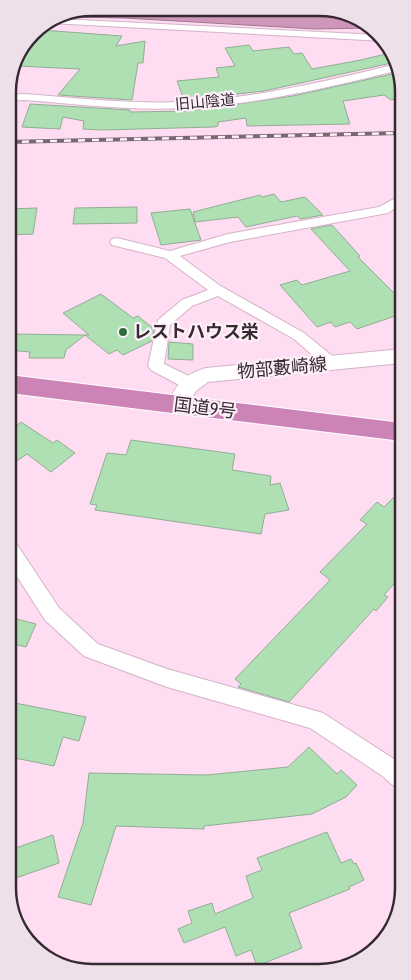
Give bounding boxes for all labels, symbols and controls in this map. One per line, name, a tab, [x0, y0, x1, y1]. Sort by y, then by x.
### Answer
street label: 旧山陰道	[174, 90, 236, 113]
place label: レストハウス栄	[133, 321, 259, 342]
marker: レストハウス栄	[117, 326, 129, 338]
street label: 物部藪崎線	[236, 353, 328, 382]
street label: 国道9号	[173, 393, 237, 422]

